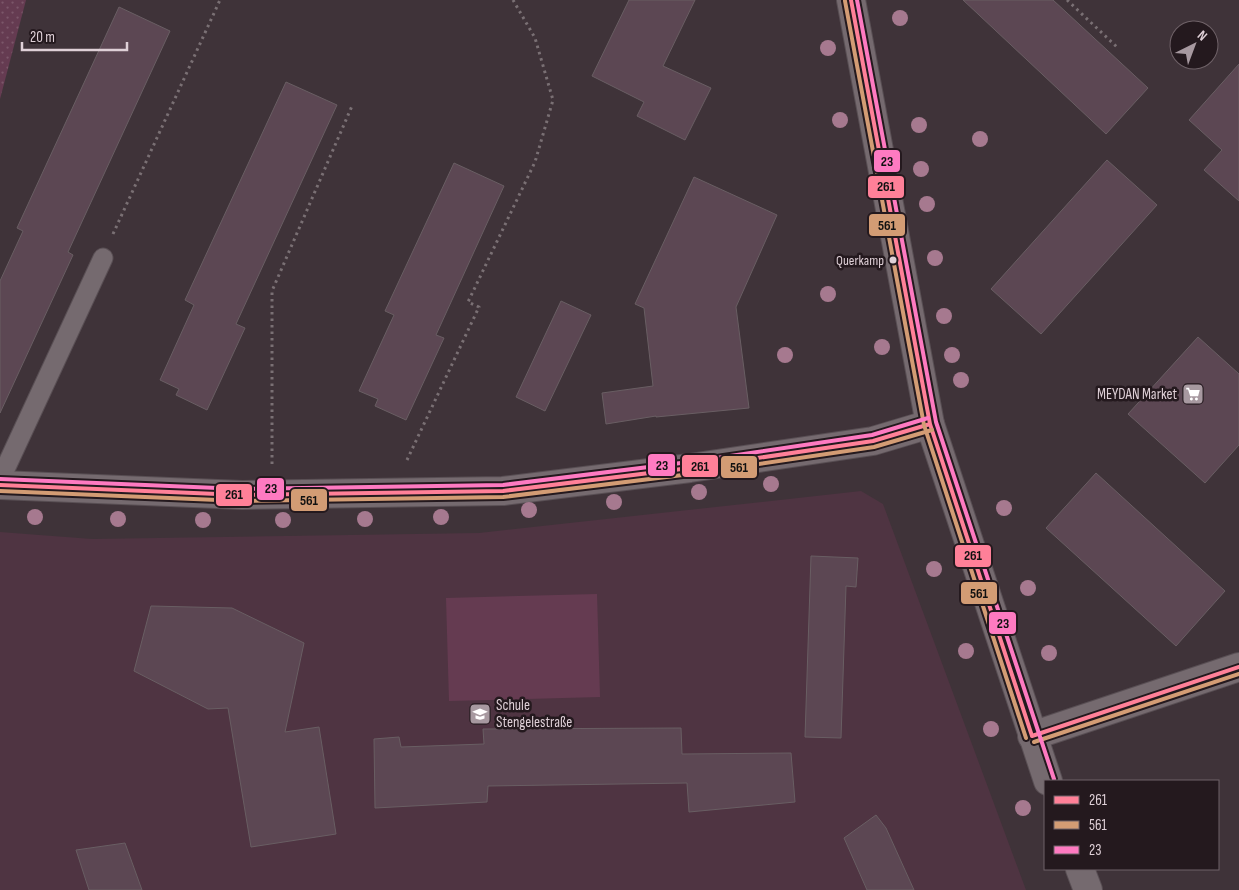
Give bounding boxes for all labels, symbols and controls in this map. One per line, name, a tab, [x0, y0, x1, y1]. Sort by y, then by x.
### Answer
scale bar	[22, 20, 128, 52]
north arrow	[1169, 20, 1219, 70]
text: N	[1194, 27, 1211, 45]
text: 20 m	[30, 28, 55, 47]
line badge: 23	[873, 149, 901, 173]
text: 23	[881, 153, 893, 170]
line badge: 261	[867, 175, 905, 199]
text: 261	[877, 178, 896, 195]
line badge: 561	[868, 213, 906, 237]
text: 561	[878, 217, 897, 234]
place label: Querkamp	[836, 252, 884, 269]
marker: Querkamp	[888, 255, 898, 265]
supermarket icon: MEYDAN Market	[1181, 382, 1205, 406]
place label: MEYDAN Market	[1097, 385, 1177, 404]
line badge: 23	[647, 453, 676, 477]
line badge: 261	[681, 454, 719, 478]
line badge: 561	[720, 455, 758, 479]
text: 23	[656, 457, 668, 474]
text: 261	[691, 458, 710, 475]
text: 561	[730, 459, 749, 476]
line badge: 23	[256, 477, 285, 501]
text: 23	[265, 480, 277, 497]
line badge: 261	[215, 483, 253, 507]
text: 261	[225, 486, 244, 503]
line badge: 561	[290, 488, 328, 512]
text: 561	[300, 492, 319, 509]
line badge: 261	[954, 544, 992, 568]
text: 261	[964, 547, 983, 564]
line badge: 561	[960, 581, 998, 605]
text: 561	[970, 585, 989, 602]
line badge: 23	[988, 611, 1017, 635]
text: 23	[997, 615, 1009, 632]
place label: Schule Stengelestraße	[496, 696, 572, 732]
school or university icon: Schule Stengelestraße	[468, 702, 492, 726]
legend	[1044, 780, 1219, 870]
text: 261	[1089, 791, 1108, 810]
text: 561	[1089, 816, 1108, 835]
text: 23	[1089, 841, 1102, 860]

